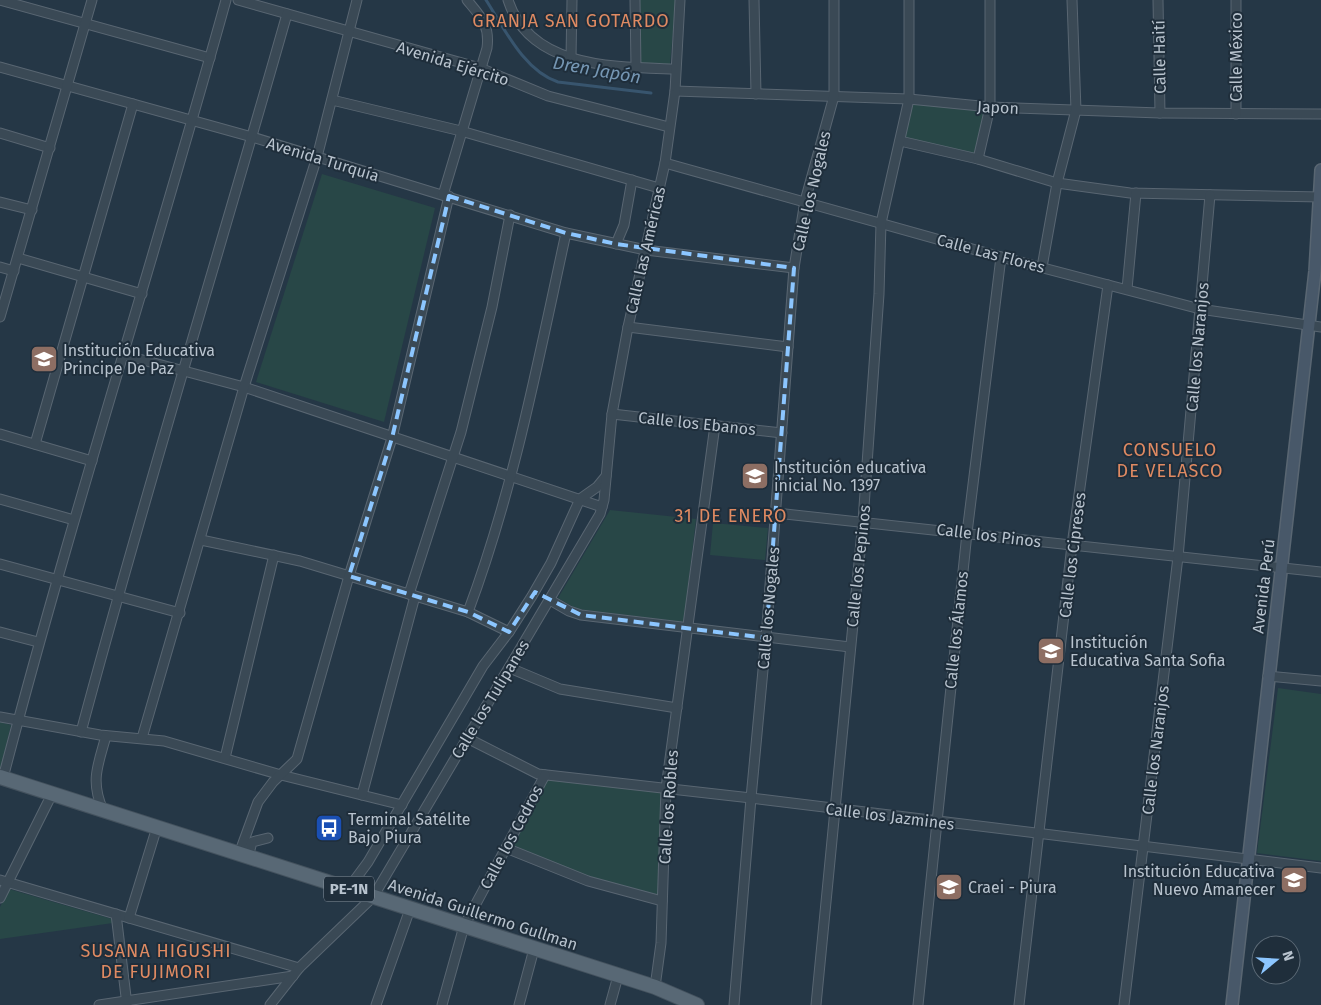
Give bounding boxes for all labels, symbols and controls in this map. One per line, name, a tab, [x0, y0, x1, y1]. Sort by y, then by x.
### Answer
district label: GRANJA SAN GOTARDO	[472, 10, 670, 32]
street label: Calle México	[1227, 12, 1246, 102]
street label: Calle Haití	[1149, 19, 1170, 94]
street label: Avenida Ejército	[394, 37, 511, 90]
water label: Dren Japón	[551, 51, 643, 89]
street label: Japon	[977, 97, 1019, 118]
street label: Calle los Nogales	[788, 129, 835, 253]
street label: Avenida Turquía	[264, 133, 382, 186]
street label: Calle las Américas	[622, 185, 669, 316]
street label: Calle Las Flores	[935, 230, 1047, 277]
street label: Calle los Naranjos	[1182, 282, 1213, 413]
place label: Institución Educativa Principe De Paz	[63, 341, 215, 378]
school or university icon: Institución Educativa Principe De Paz	[29, 344, 59, 374]
street label: Calle los Ebanos	[637, 408, 757, 439]
district label: CONSUELO DE VELASCO	[1117, 439, 1223, 482]
place label: Institución educativa inicial No. 1397	[774, 458, 926, 495]
school or university icon: Institución educativa inicial No. 1397	[740, 461, 770, 491]
street label: Calle los Cipreses	[1055, 491, 1090, 619]
street label: Calle los Pepinos	[843, 504, 874, 628]
district label: 31 DE ENERO	[675, 505, 787, 527]
street label: Calle los Pinos	[936, 520, 1042, 551]
street label: Avenida Perú	[1248, 538, 1279, 634]
street label: Calle los Nogales	[754, 546, 783, 670]
street label: Calle los Álamos	[940, 570, 972, 690]
place label: Institución Educativa Santa Sofia	[1070, 633, 1226, 670]
street label: Calle los Tulipanes	[448, 636, 533, 762]
school or university icon: Institución Educativa Santa Sofia	[1036, 636, 1066, 666]
street label: Calle los Naranjos	[1138, 684, 1173, 816]
street label: Calle los Robles	[655, 749, 682, 865]
street label: Calle los Cedros	[476, 782, 547, 892]
street label: Calle los Jazmines	[824, 799, 955, 834]
place label: Terminal Satélite Bajo Piura	[348, 810, 471, 847]
bus stop icon: Terminal Satélite Bajo Piura	[314, 813, 344, 843]
place label: Institución Educativa Nuevo Amanecer	[1123, 862, 1276, 899]
school or university icon: Institución Educativa Nuevo Amanecer	[1279, 865, 1309, 895]
school or university icon: Craei - Piura	[934, 872, 964, 902]
street label: Avenida Guillermo Gullman	[386, 875, 580, 954]
road number: PE-1N	[324, 876, 374, 902]
place label: Craei - Piura	[968, 878, 1057, 897]
north arrow	[1251, 935, 1301, 985]
district label: SUSANA HIGUSHI DE FUJIMORI	[80, 940, 232, 983]
text: N	[1278, 949, 1297, 963]

